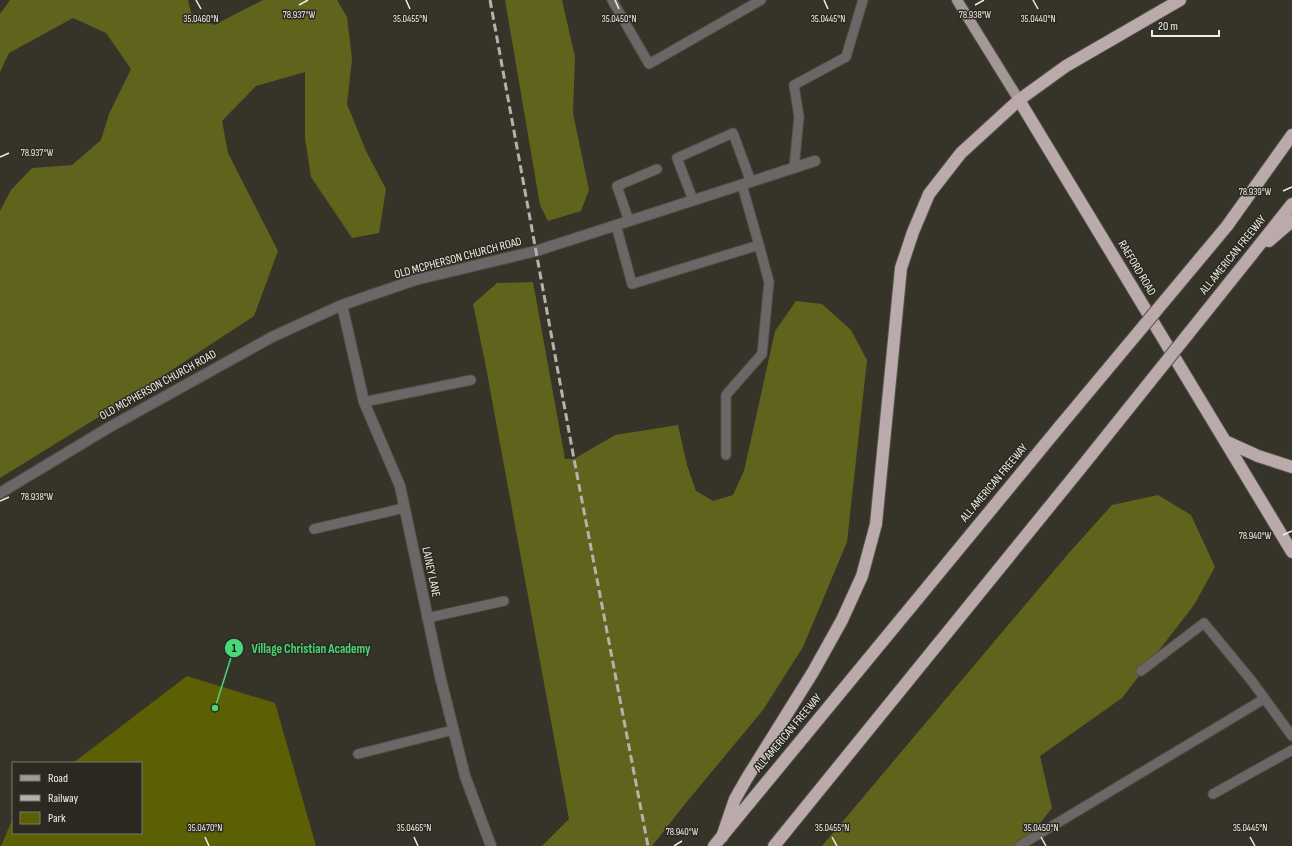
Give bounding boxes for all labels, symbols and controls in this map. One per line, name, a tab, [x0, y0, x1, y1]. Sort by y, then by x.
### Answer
text: 78.937°W	[283, 9, 316, 21]
text: 78.938°W	[959, 9, 992, 21]
scale bar	[1152, 12, 1219, 38]
text: 35.0460°N	[183, 13, 219, 25]
text: 35.0455°N	[393, 13, 427, 25]
text: 35.0450°N	[602, 13, 636, 25]
text: 35.0445°N	[811, 13, 845, 25]
text: 35.0440°N	[1020, 13, 1056, 25]
text: 20 m	[1158, 19, 1178, 34]
text: 78.937°W	[21, 147, 54, 159]
text: 78.939°W	[1239, 186, 1272, 198]
street label: ALL AMERICAN FREEWAY	[1196, 212, 1269, 298]
street label: OLD MCPHERSON CHURCH ROAD	[393, 234, 523, 282]
street label: RAEFORD ROAD	[1115, 238, 1159, 298]
street label: OLD MCPHERSON CHURCH ROAD	[97, 347, 219, 423]
street label: ALL AMERICAN FREEWAY	[956, 441, 1031, 526]
text: 78.938°W	[21, 491, 54, 503]
text: 78.940°W	[1239, 530, 1272, 542]
street label: LAINEY LANE	[418, 546, 444, 598]
callout: Village Christian Academy	[224, 636, 379, 661]
text: 1	[232, 641, 237, 656]
text: Village Christian Academy	[252, 641, 371, 657]
street label: ALL AMERICAN FREEWAY	[750, 691, 825, 776]
legend	[12, 762, 142, 834]
text: Road	[48, 771, 68, 786]
text: Railway	[48, 791, 79, 806]
text: Park	[48, 811, 66, 826]
text: 35.0470°N	[188, 822, 222, 834]
text: 35.0465°N	[397, 822, 431, 834]
text: 35.0455°N	[815, 822, 849, 834]
text: 35.0450°N	[1024, 822, 1058, 834]
text: 35.0445°N	[1233, 822, 1267, 834]
text: 78.940°W	[666, 826, 699, 838]

